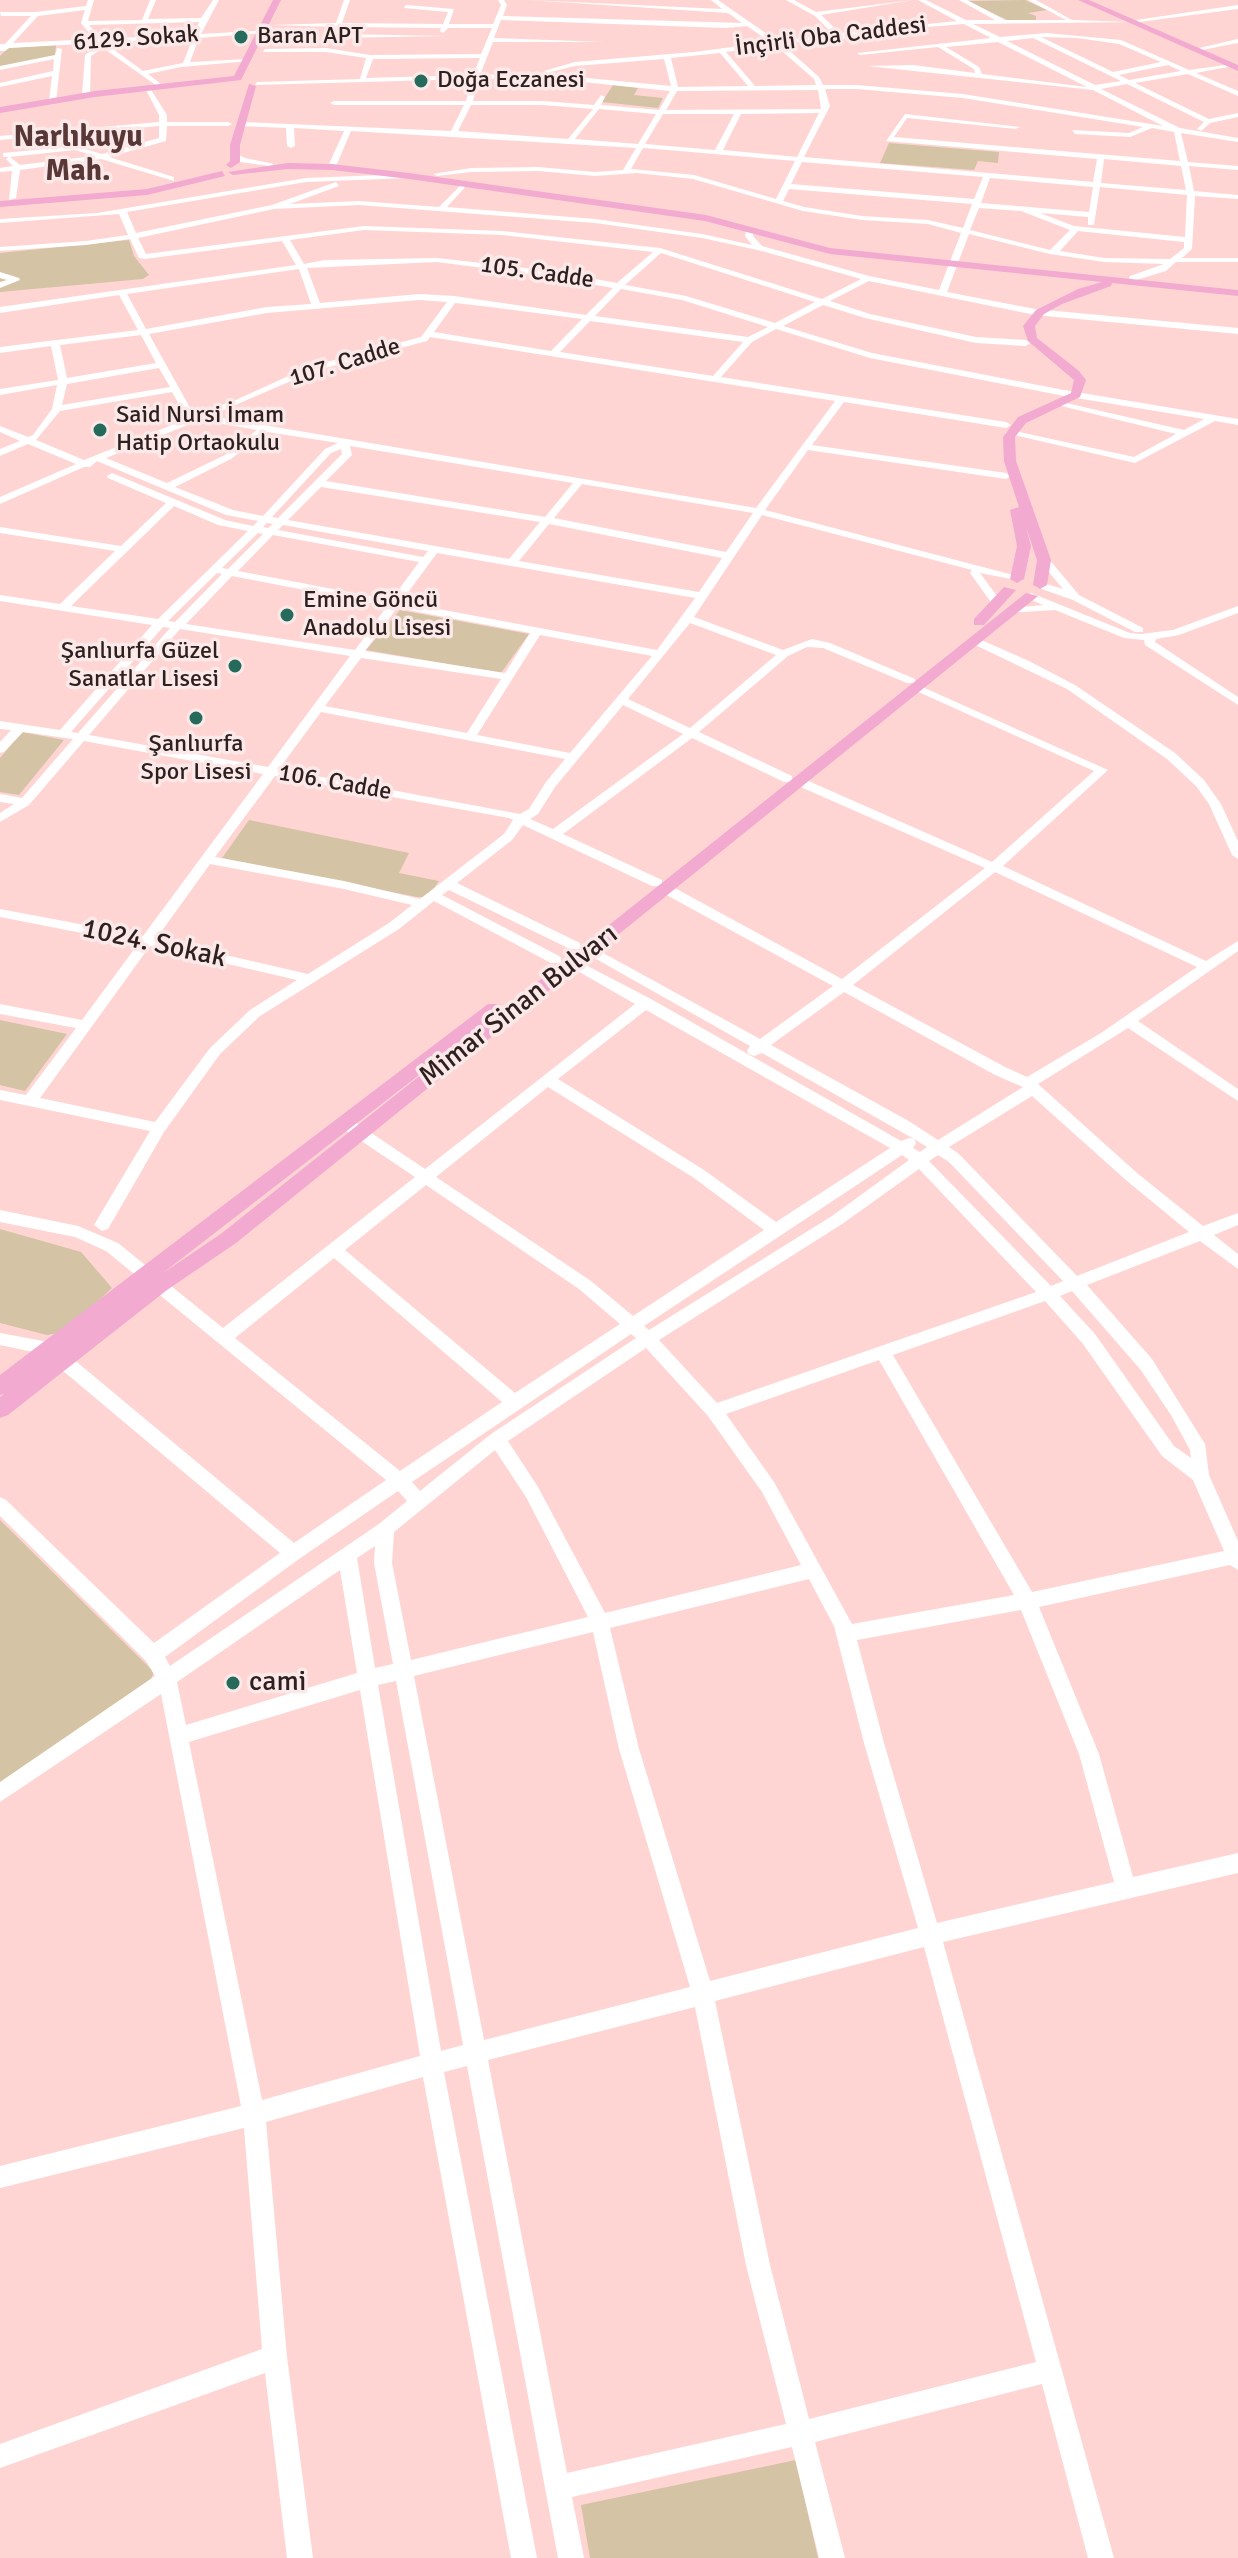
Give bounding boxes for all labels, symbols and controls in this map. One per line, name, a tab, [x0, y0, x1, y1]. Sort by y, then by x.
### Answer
street label: İnçirli Oba Caddesi	[734, 11, 928, 63]
street label: 6129. Sokak	[72, 20, 200, 58]
place label: Baran APT	[257, 23, 363, 51]
marker: Baran APT	[232, 28, 250, 46]
place label: Doğa Eczanesi	[437, 67, 585, 95]
marker: Doğa Eczanesi	[412, 72, 430, 90]
district label: Narlıkuyu Mah.	[13, 120, 143, 190]
street label: 105. Cadde	[478, 251, 596, 295]
street label: 107. Cadde	[286, 333, 404, 393]
place label: Said Nursi İmam Hatip Ortaokulu	[116, 402, 284, 458]
marker: Said Nursi İmam Hatip Ortaokulu	[91, 421, 109, 439]
place label: Emine Göncü Anadolu Lisesi	[303, 587, 451, 643]
marker: Emine Göncü Anadolu Lisesi	[278, 606, 296, 624]
place label: Şanlıurfa Güzel Sanatlar Lisesi	[61, 638, 219, 694]
marker: Şanlıurfa Güzel Sanatlar Lisesi	[226, 657, 244, 675]
marker: Şanlıurfa Spor Lisesi	[187, 709, 205, 727]
place label: Şanlıurfa Spor Lisesi	[141, 731, 251, 787]
street label: 106. Cadde	[276, 759, 394, 807]
street label: 1024. Sokak	[79, 912, 229, 976]
street label: Mimar Sinan Bulvarı	[413, 918, 625, 1094]
place label: cami	[249, 1666, 306, 1700]
marker: cami	[224, 1674, 242, 1692]

